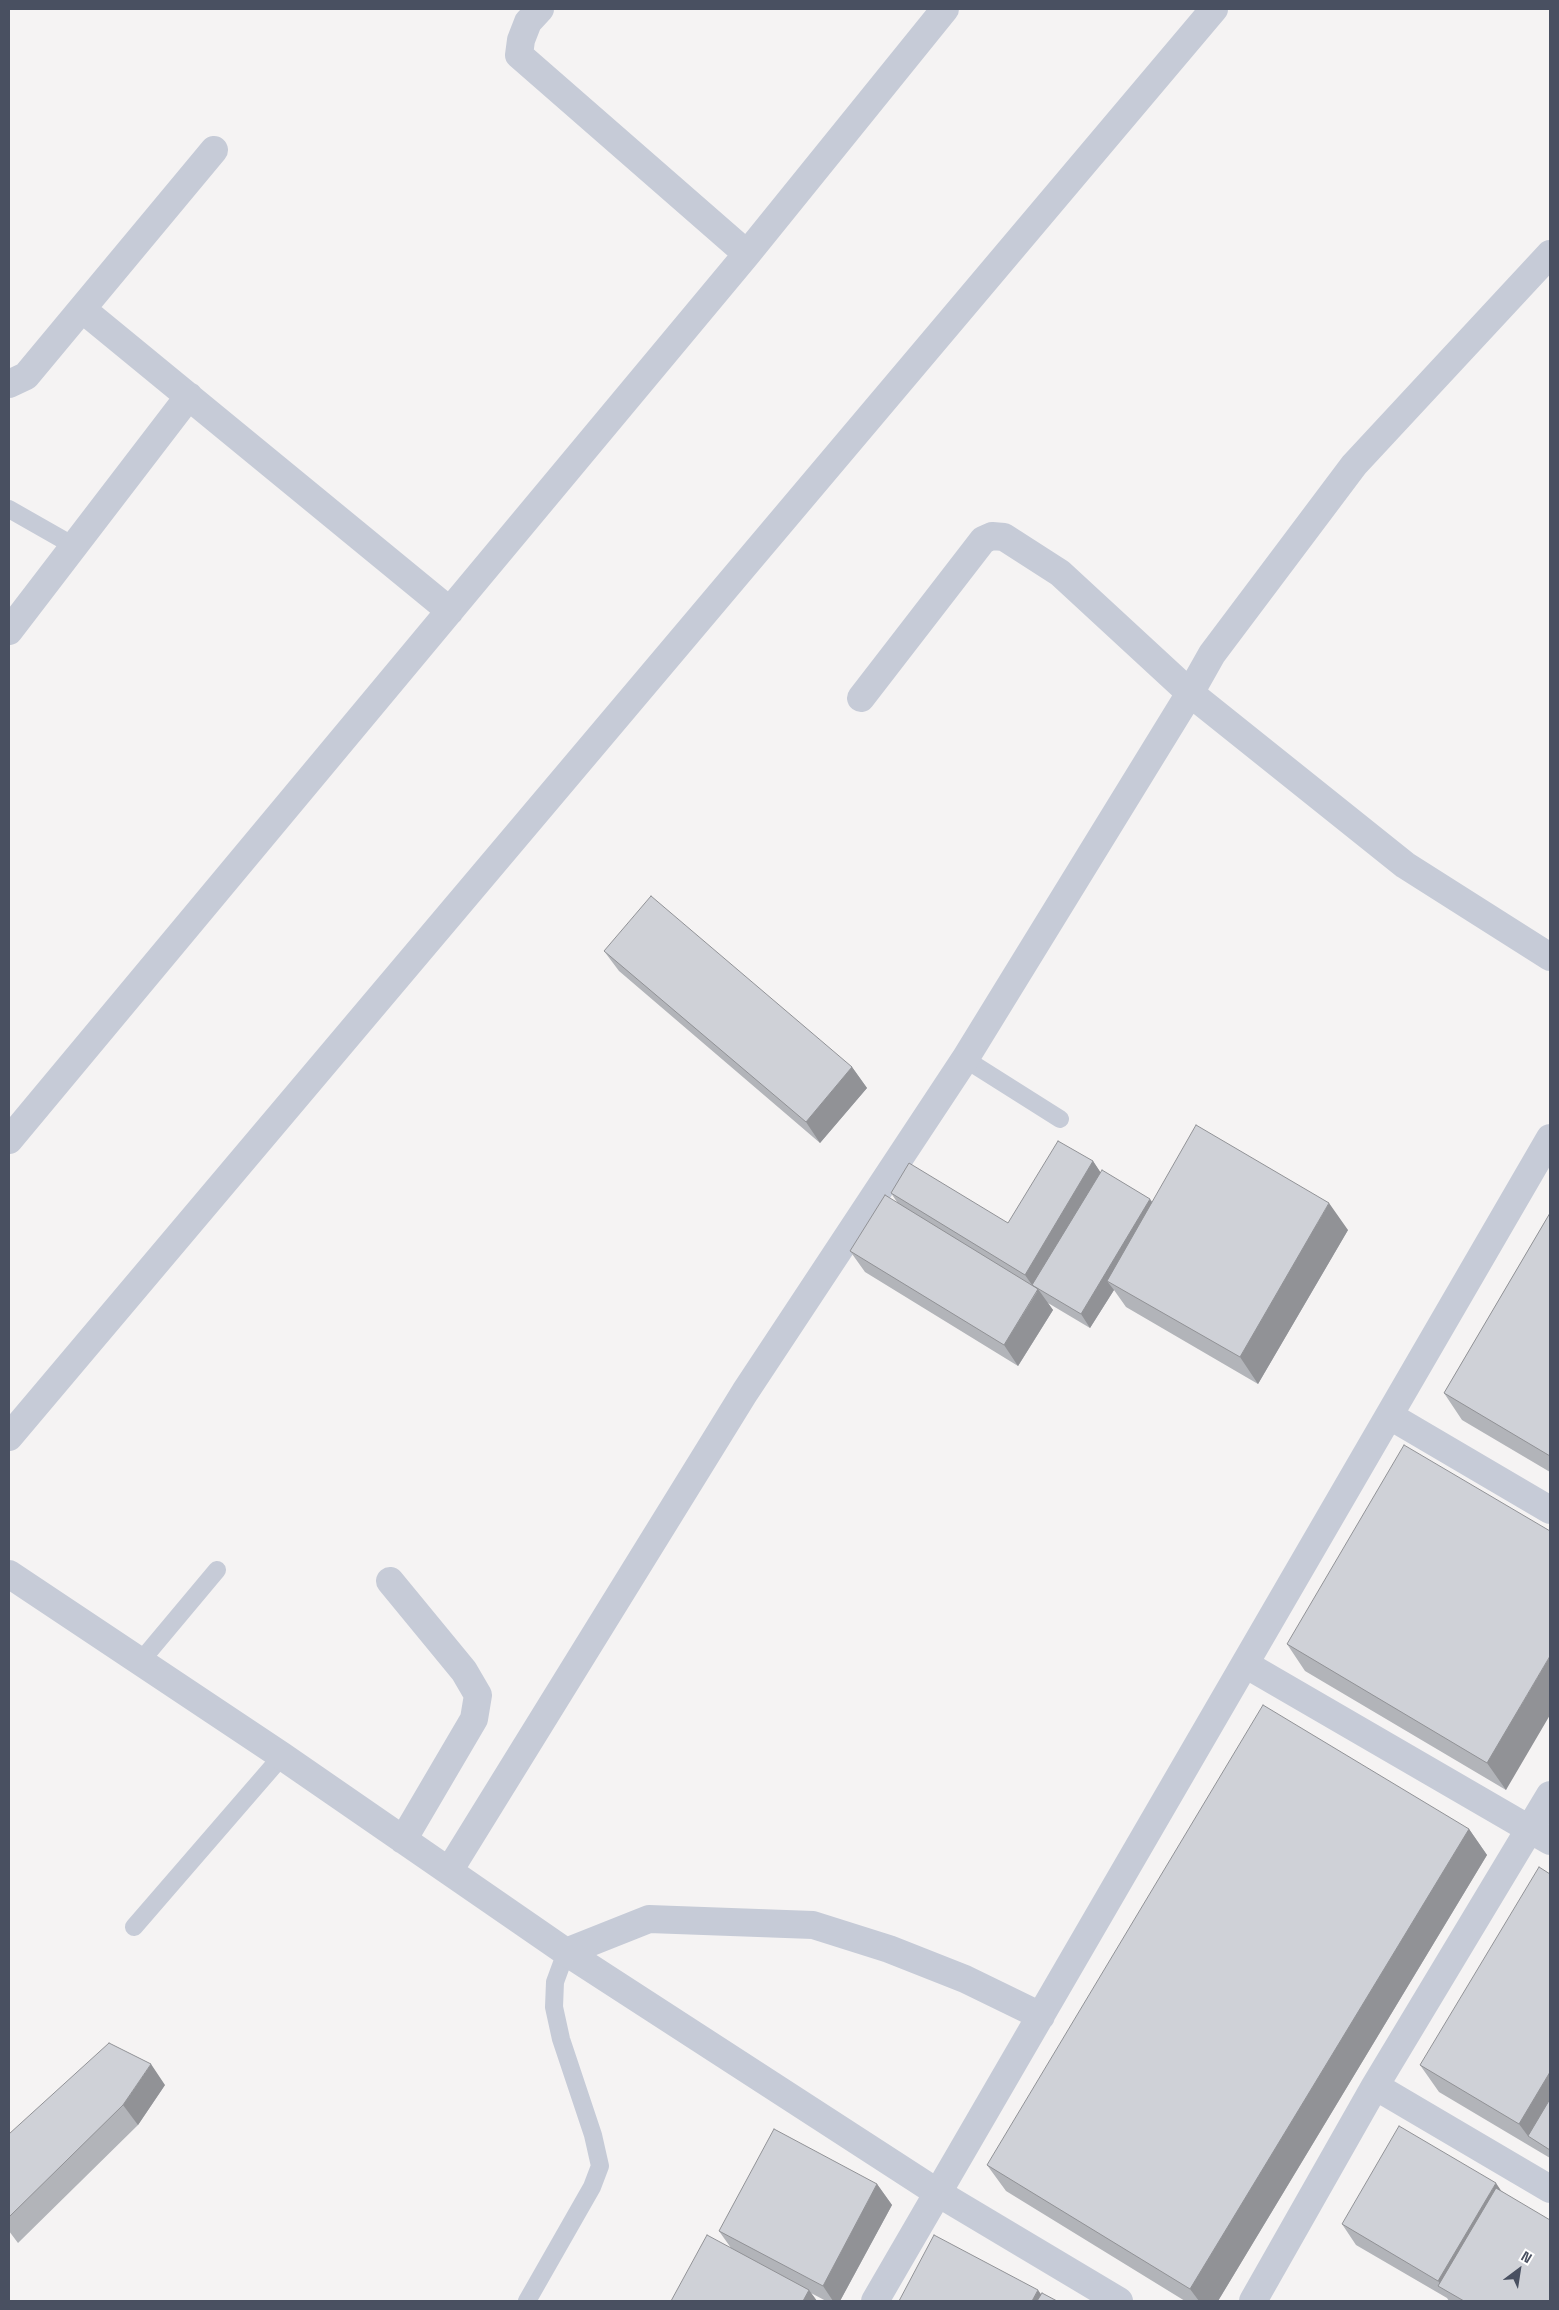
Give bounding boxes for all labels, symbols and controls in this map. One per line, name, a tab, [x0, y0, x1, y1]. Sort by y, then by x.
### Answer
north arrow	[1494, 2245, 1544, 2295]
text: N	[1518, 2247, 1535, 2267]

